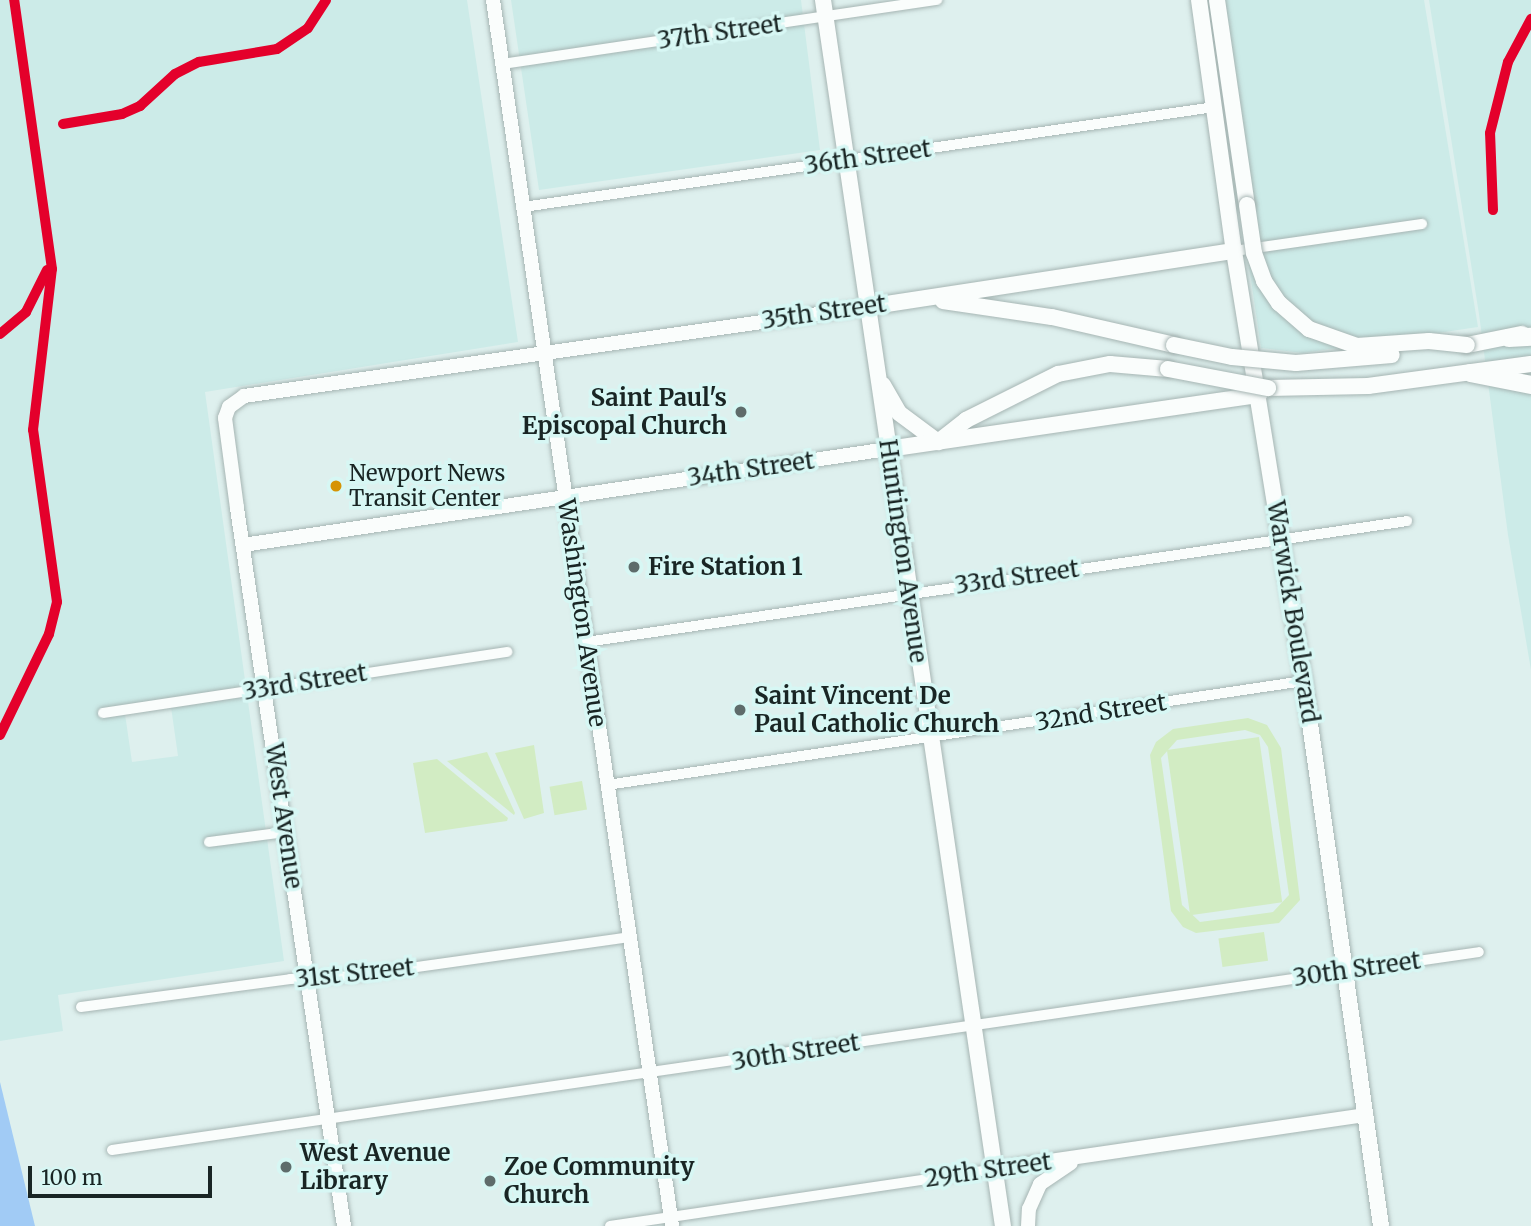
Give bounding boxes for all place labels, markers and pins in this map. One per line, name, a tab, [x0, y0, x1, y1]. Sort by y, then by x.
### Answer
place label: Saint Paul's Episcopal Church	[522, 384, 727, 440]
marker: Saint Paul's Episcopal Church	[733, 404, 749, 420]
place label: Newport News Transit Center	[349, 460, 505, 512]
marker: Newport News Transit Center	[329, 479, 343, 493]
place label: Fire Station 1	[648, 553, 803, 581]
marker: Fire Station 1	[626, 559, 642, 575]
place label: Saint Vincent De Paul Catholic Church	[754, 682, 999, 738]
marker: Saint Vincent De Paul Catholic Church	[732, 702, 748, 718]
place label: West Avenue Library	[300, 1139, 451, 1195]
place label: Zoe Community Church	[504, 1153, 694, 1209]
marker: West Avenue Library	[278, 1159, 294, 1175]
marker: Zoe Community Church	[482, 1173, 498, 1189]

